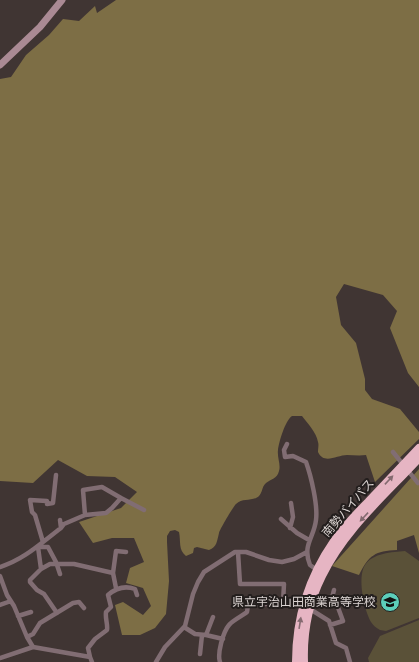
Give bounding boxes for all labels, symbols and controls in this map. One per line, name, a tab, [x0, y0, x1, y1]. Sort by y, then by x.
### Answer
one-way arrow	[384, 475, 394, 485]
street label: 南勢バイパス	[318, 476, 377, 540]
one-way arrow	[359, 512, 368, 522]
school or university icon: 県立宇治山田商業高等学校	[379, 591, 401, 613]
place label: 県立宇治山田商業高等学校	[232, 594, 376, 609]
one-way arrow	[297, 617, 303, 629]

